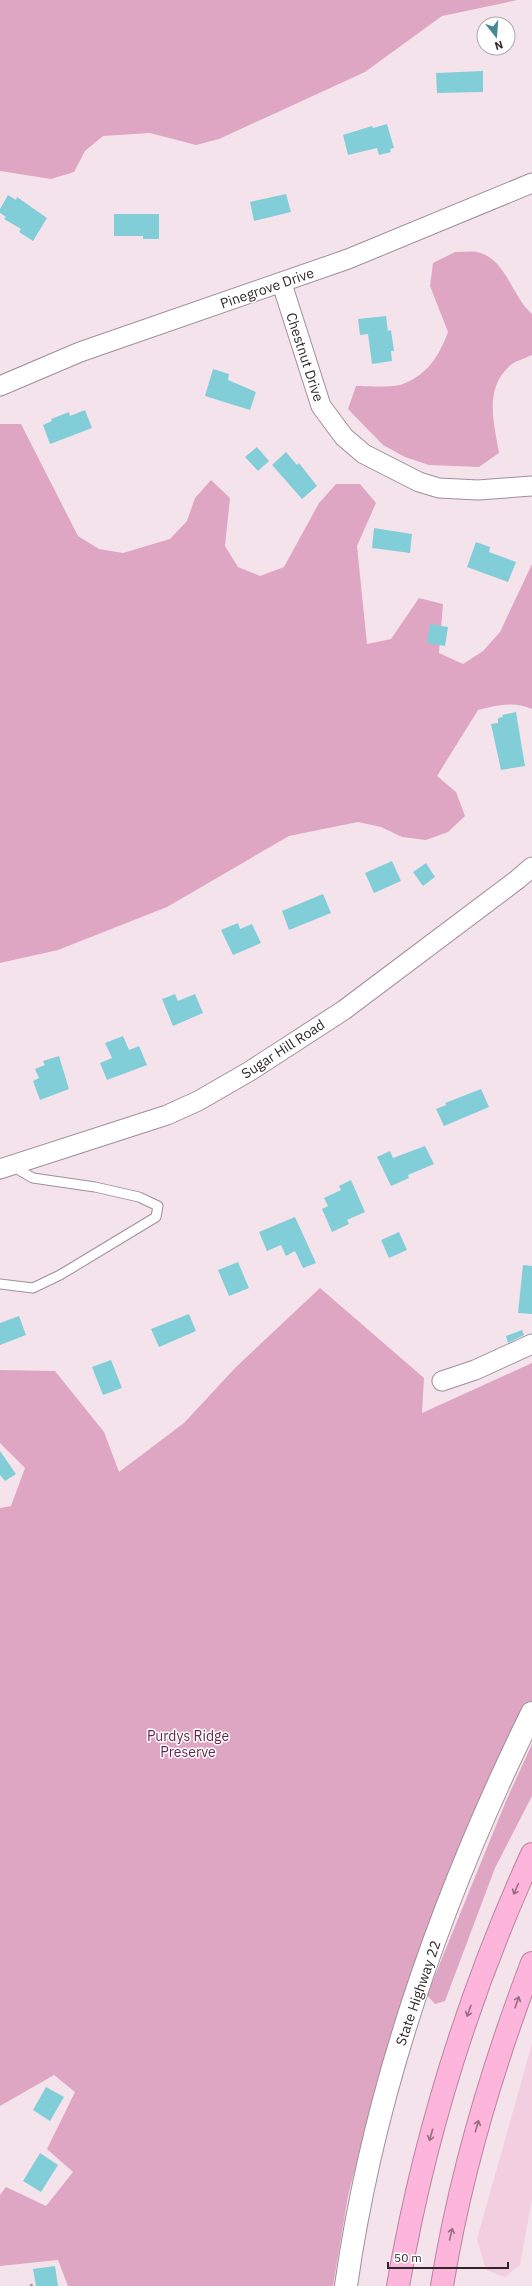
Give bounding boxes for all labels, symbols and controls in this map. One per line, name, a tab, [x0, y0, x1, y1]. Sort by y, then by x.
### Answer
north arrow	[476, 16, 516, 56]
text: N	[493, 38, 505, 53]
street label: Pinegrove Drive	[218, 263, 317, 312]
street label: Chestnut Drive	[282, 310, 328, 404]
street label: Sugar Hill Road	[238, 1015, 328, 1083]
park label: Purdys Ridge Preserve	[147, 1727, 229, 1761]
one-way arrow	[512, 1883, 519, 1895]
street label: State Highway 22	[392, 1938, 444, 2048]
one-way arrow	[514, 1996, 521, 2009]
one-way arrow	[465, 2004, 472, 2017]
one-way arrow	[474, 2120, 481, 2133]
one-way arrow	[427, 2128, 434, 2141]
one-way arrow	[447, 2228, 455, 2241]
scale bar	[388, 2244, 508, 2270]
text: 50 m	[394, 2250, 422, 2265]

